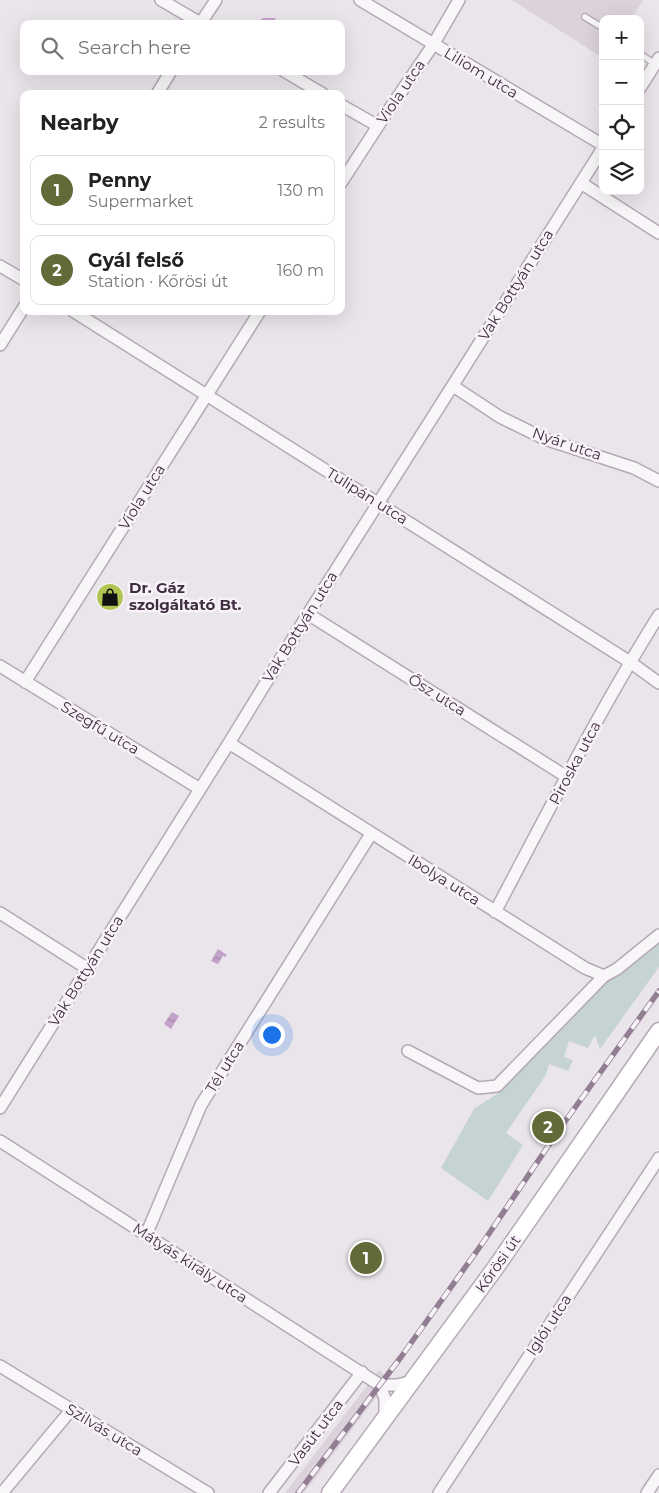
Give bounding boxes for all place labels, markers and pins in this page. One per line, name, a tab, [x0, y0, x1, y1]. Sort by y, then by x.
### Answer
place label: Dr. Gáz szolgáltató Bt.	[129, 578, 242, 614]
shop icon: Dr. Gáz szolgáltató Bt.	[95, 582, 125, 612]
pin: 2	[532, 1108, 564, 1146]
pin: 1	[350, 1239, 382, 1277]

